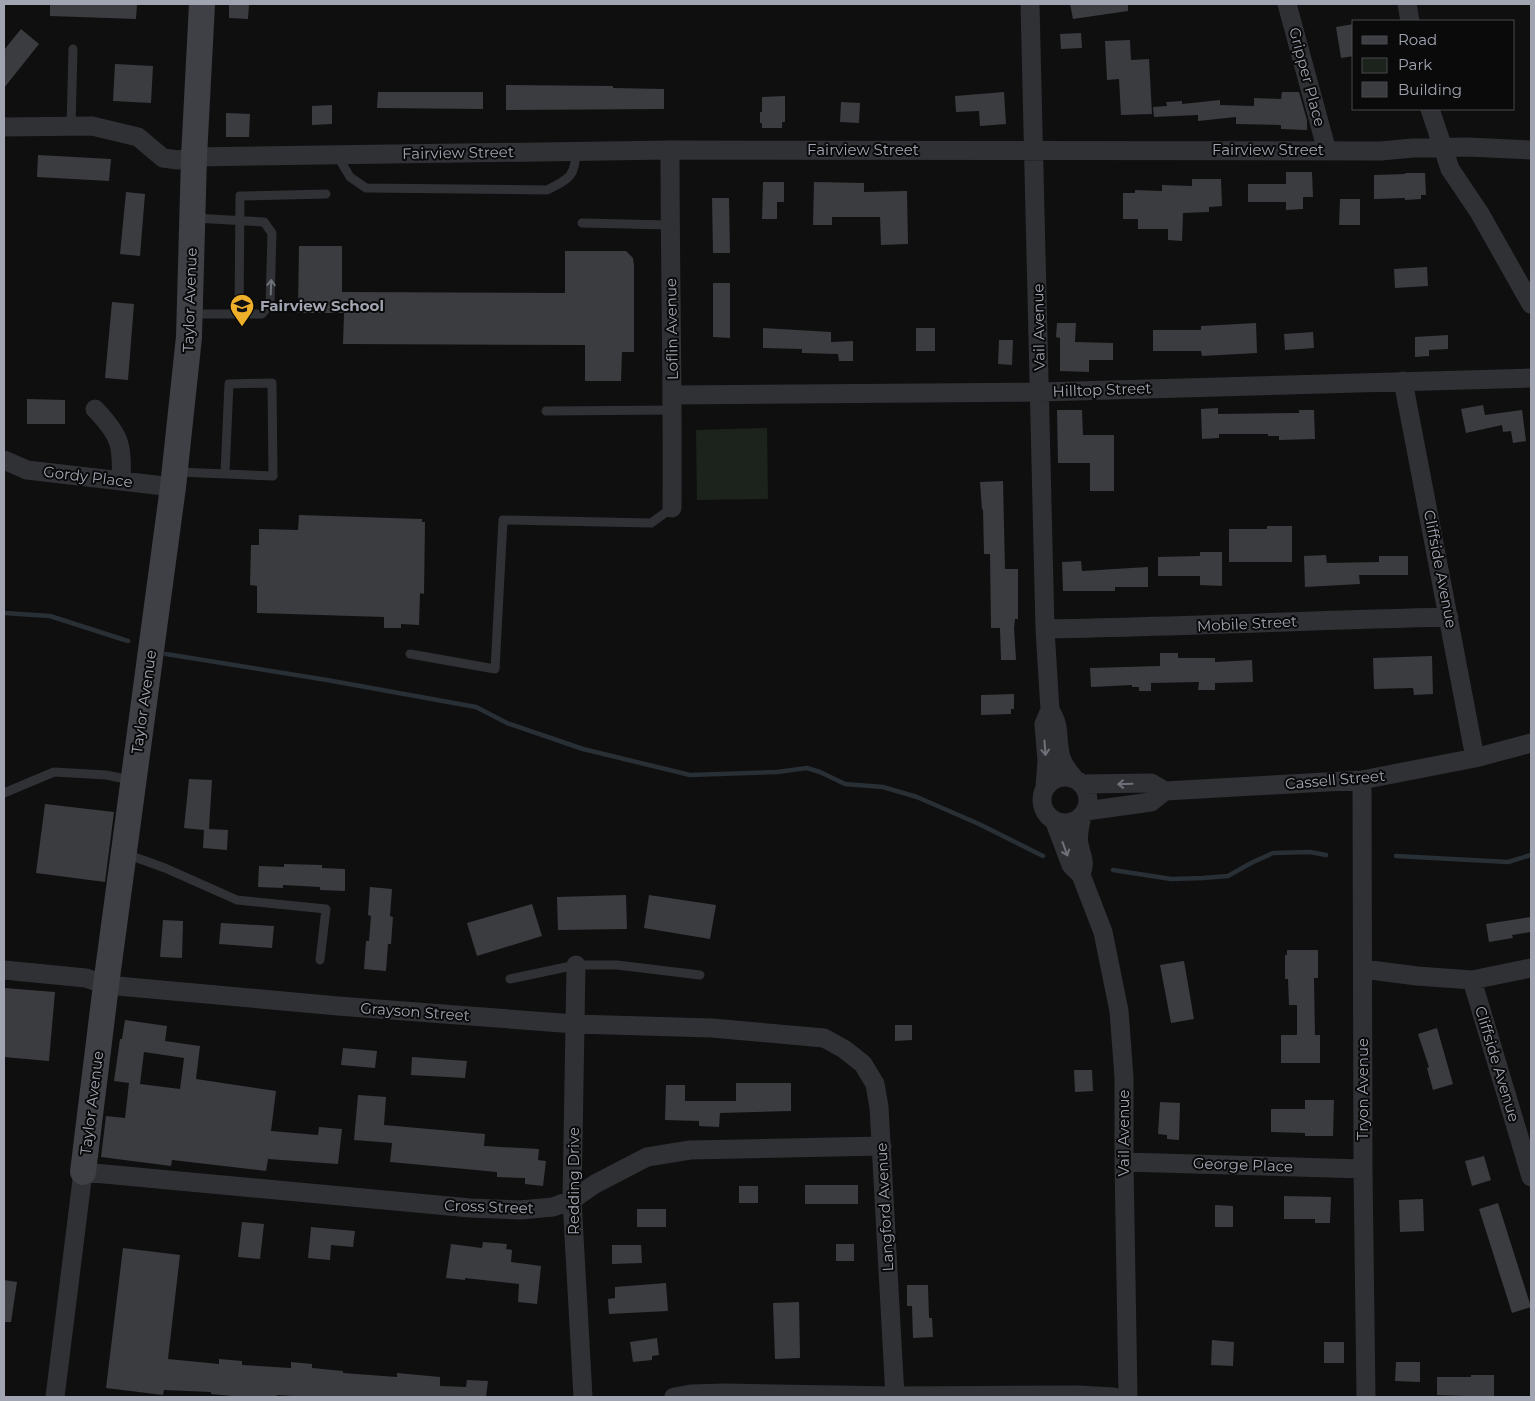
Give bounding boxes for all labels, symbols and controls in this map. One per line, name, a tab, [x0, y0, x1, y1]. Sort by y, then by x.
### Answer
legend	[1352, 20, 1515, 110]
street label: Gripper Place	[1285, 25, 1330, 129]
text: Road	[1398, 30, 1437, 49]
text: Park	[1398, 55, 1432, 74]
text: Building	[1398, 80, 1462, 99]
street label: Fairview Street	[807, 140, 919, 159]
street label: Fairview Street	[1212, 140, 1324, 159]
street label: Fairview Street	[402, 142, 514, 163]
street label: Taylor Avenue	[178, 247, 201, 353]
street label: Loflin Avenue	[661, 278, 682, 380]
one-way arrow	[266, 280, 275, 296]
street label: Vail Avenue	[1028, 283, 1049, 371]
school or university icon: Fairview School	[229, 293, 255, 327]
place label: Fairview School	[260, 296, 384, 315]
street label: Hilltop Street	[1052, 378, 1152, 401]
street label: Gordy Place	[42, 462, 134, 491]
street label: Cliffside Avenue	[1420, 508, 1461, 630]
street label: Mobile Street	[1196, 611, 1298, 636]
street label: Taylor Avenue	[127, 649, 160, 755]
one-way arrow	[1041, 740, 1050, 756]
street label: Cassell Street	[1284, 766, 1386, 793]
one-way arrow	[1117, 779, 1134, 789]
one-way arrow	[1061, 841, 1070, 857]
street label: Grayson Street	[360, 998, 470, 1025]
street label: Cliffside Avenue	[1471, 1004, 1524, 1124]
street label: Tryon Avenue	[1353, 1038, 1372, 1140]
street label: Taylor Avenue	[76, 1050, 107, 1156]
street label: Vail Avenue	[1114, 1089, 1133, 1177]
street label: Redding Drive	[564, 1127, 583, 1235]
street label: Langford Avenue	[872, 1142, 897, 1272]
street label: George Place	[1193, 1153, 1293, 1176]
street label: Cross Street	[444, 1195, 534, 1218]

